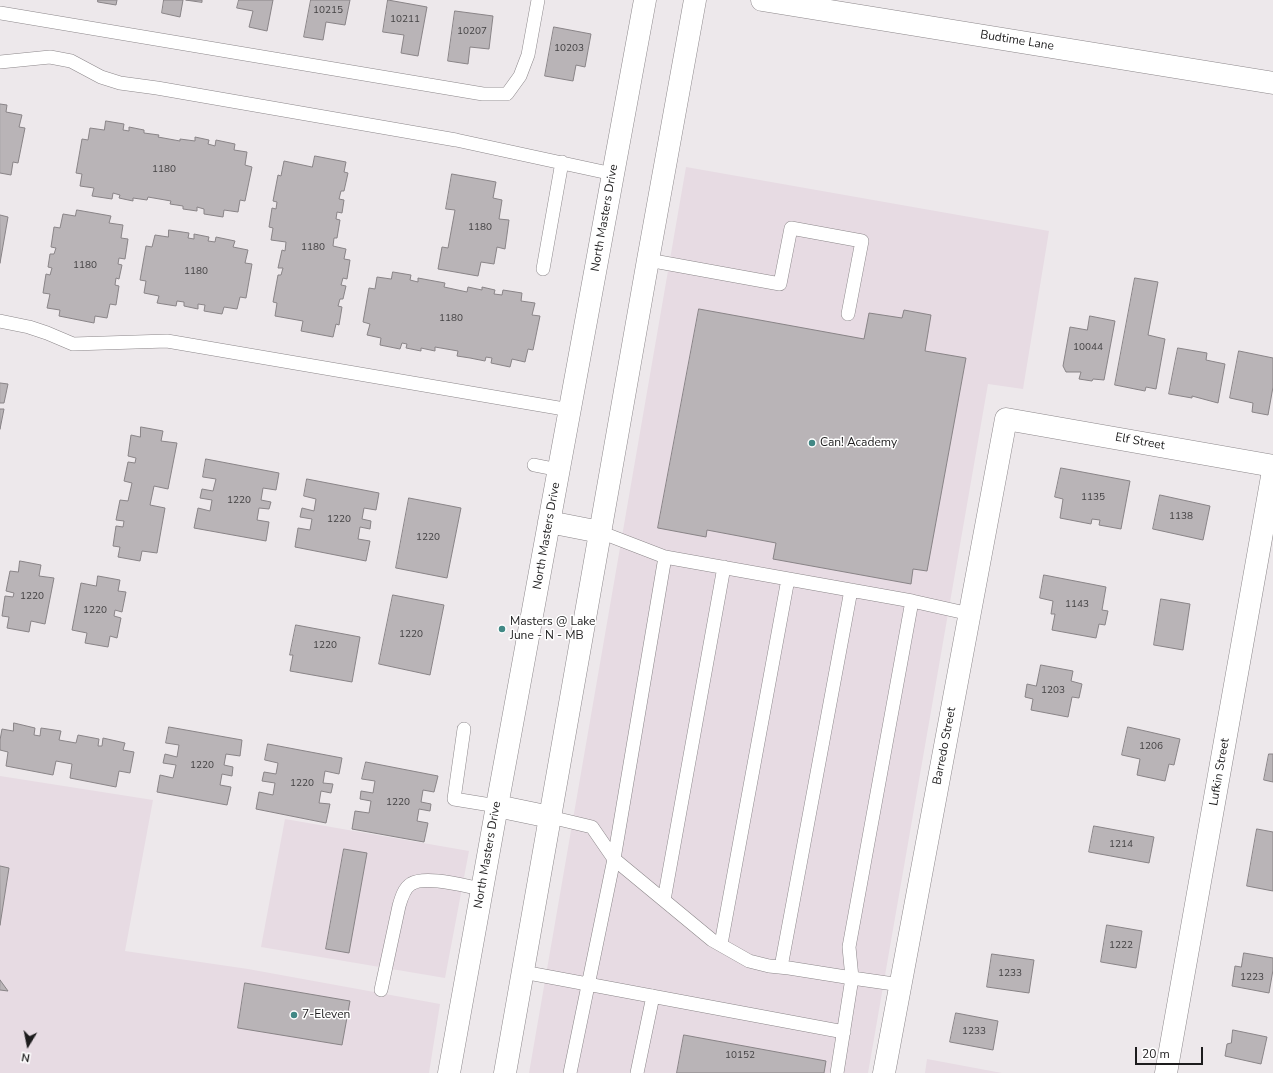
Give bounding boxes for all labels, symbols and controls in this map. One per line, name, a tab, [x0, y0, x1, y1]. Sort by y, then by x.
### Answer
house number: 10215	[313, 5, 343, 17]
house number: 10211	[390, 14, 420, 26]
house number: 10207	[457, 26, 487, 38]
street label: Budtime Lane	[979, 28, 1055, 54]
house number: 10203	[554, 43, 584, 55]
street label: North Masters Drive	[588, 163, 622, 273]
house number: 1180	[152, 164, 176, 176]
house number: 1180	[468, 222, 492, 234]
house number: 1180	[301, 242, 325, 254]
house number: 1180	[73, 260, 97, 272]
house number: 1180	[184, 266, 208, 278]
house number: 1180	[439, 313, 463, 325]
house number: 10044	[1073, 342, 1103, 354]
street label: Elf Street	[1114, 431, 1166, 453]
place label: Can! Academy	[820, 436, 897, 450]
marker: Can! Academy	[807, 438, 817, 448]
street label: North Masters Drive	[530, 481, 564, 591]
house number: 1135	[1081, 492, 1105, 504]
house number: 1220	[227, 495, 251, 507]
house number: 1138	[1169, 511, 1193, 523]
house number: 1220	[327, 514, 351, 526]
house number: 1220	[416, 532, 440, 544]
house number: 1220	[20, 591, 44, 603]
house number: 1143	[1065, 599, 1089, 611]
house number: 1220	[83, 605, 107, 617]
place label: Masters @ Lake June - N - MB	[510, 615, 595, 643]
marker: Masters @ Lake June - N - MB	[497, 624, 507, 634]
house number: 1220	[399, 629, 423, 641]
house number: 1220	[313, 640, 337, 652]
house number: 1203	[1041, 685, 1065, 697]
street label: Barredo Street	[930, 706, 960, 786]
street label: Lufkin Street	[1207, 737, 1233, 807]
house number: 1206	[1139, 741, 1163, 753]
house number: 1220	[190, 760, 214, 772]
house number: 1220	[290, 778, 314, 790]
house number: 1220	[386, 797, 410, 809]
street label: North Masters Drive	[471, 800, 505, 910]
house number: 1214	[1109, 839, 1133, 851]
house number: 1222	[1109, 940, 1133, 952]
house number: 1233	[998, 968, 1022, 980]
house number: 1223	[1240, 972, 1264, 984]
place label: 7-Eleven	[302, 1008, 350, 1022]
marker: 7-Eleven	[289, 1010, 299, 1020]
north arrow	[8, 1025, 48, 1065]
house number: 1233	[962, 1026, 986, 1038]
scale bar	[1137, 1039, 1205, 1065]
text: 20 m	[1142, 1046, 1170, 1062]
text: N	[20, 1049, 31, 1065]
house number: 10152	[725, 1050, 755, 1062]

